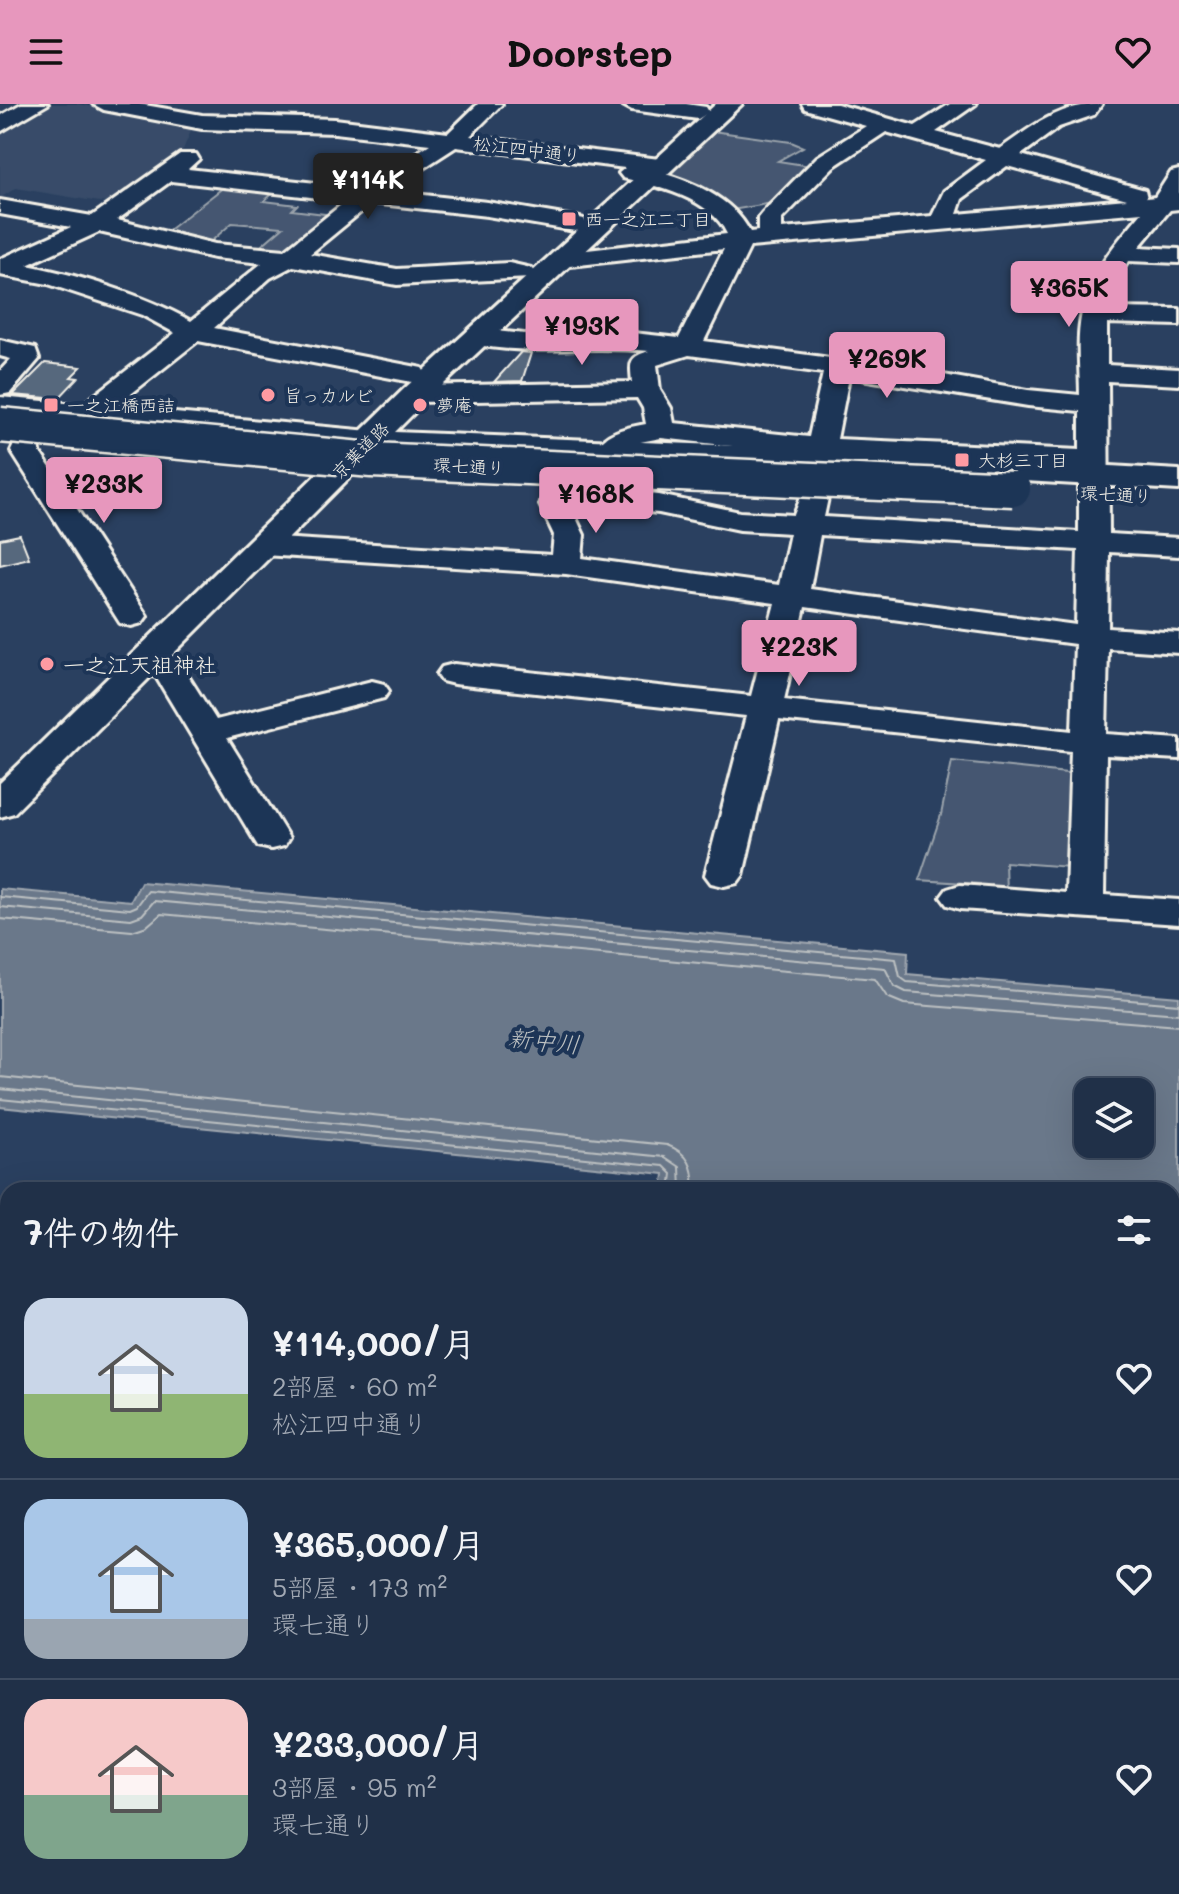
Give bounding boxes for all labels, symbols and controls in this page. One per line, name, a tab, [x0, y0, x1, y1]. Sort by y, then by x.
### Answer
text: Doorstep	[506, 29, 673, 76]
icon: menu	[24, 30, 68, 74]
icon: heart	[1111, 30, 1155, 74]
street label: 松江四中通り	[472, 131, 582, 167]
pin: ¥114K	[312, 153, 424, 221]
text: ¥114K	[331, 162, 405, 196]
place label: 西一之江二丁目	[585, 207, 711, 231]
marker: 西一之江二丁目	[560, 210, 578, 228]
pin: ¥365K	[1013, 261, 1125, 329]
text: ¥365K	[1029, 270, 1109, 304]
pin: ¥193K	[526, 299, 638, 367]
text: ¥193K	[544, 308, 620, 342]
pin: ¥269K	[831, 332, 943, 400]
text: ¥269K	[847, 341, 927, 375]
place label: 旨っカルビ	[284, 383, 373, 407]
marker: 旨っカルビ	[259, 386, 277, 404]
place label: 一之江橋西詰	[67, 393, 175, 417]
place label: 夢庵	[436, 393, 472, 417]
marker: 一之江橋西詰	[42, 396, 60, 414]
marker: 夢庵	[411, 396, 429, 414]
street label: 京葉道路	[326, 416, 394, 484]
place label: 大杉三丁目	[978, 448, 1068, 472]
marker: 大杉三丁目	[953, 451, 971, 469]
street label: 環七通り	[432, 452, 506, 480]
pin: ¥233K	[48, 457, 160, 525]
text: ¥233K	[64, 466, 144, 500]
pin: ¥168K	[540, 467, 652, 535]
text: ¥168K	[557, 476, 635, 510]
street label: 環七通り	[1079, 480, 1153, 508]
pin: ¥223K	[743, 620, 855, 688]
text: ¥223K	[760, 629, 838, 663]
place label: 一之江天祖神社	[63, 650, 217, 679]
marker: 一之江天祖神社	[38, 655, 56, 673]
water label: 新中川	[507, 1021, 581, 1059]
map controls	[1074, 1078, 1154, 1158]
button: layers	[1074, 1078, 1154, 1158]
icon: filters	[1112, 1208, 1156, 1252]
text: 7件の物件	[24, 1209, 179, 1254]
text: ¥114,000/月	[272, 1320, 476, 1365]
icon: home	[88, 1330, 184, 1426]
icon: heart	[1112, 1356, 1156, 1400]
text: 2部屋 · 60 m²	[272, 1369, 437, 1403]
text: 松江四中通り	[272, 1406, 428, 1440]
text: ¥365,000/月	[272, 1521, 485, 1566]
icon: home	[88, 1531, 184, 1627]
icon: heart	[1112, 1557, 1156, 1601]
text: 5部屋 · 173 m²	[272, 1570, 447, 1604]
text: 環七通り	[272, 1607, 376, 1641]
text: ¥233,000/月	[272, 1721, 484, 1766]
icon: home	[88, 1731, 184, 1827]
icon: heart	[1112, 1757, 1156, 1801]
text: 3部屋 · 95 m²	[272, 1770, 437, 1804]
text: 環七通り	[272, 1807, 376, 1841]

